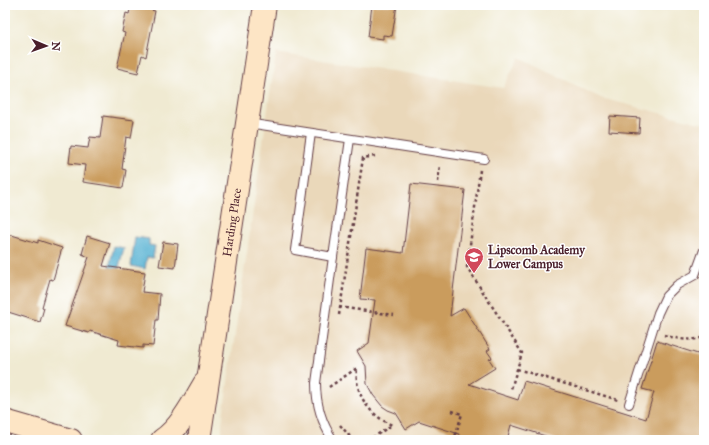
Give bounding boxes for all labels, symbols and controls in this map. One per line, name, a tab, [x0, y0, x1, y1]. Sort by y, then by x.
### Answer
north arrow	[26, 26, 66, 66]
text: N	[49, 41, 62, 52]
street label: Harding Place	[220, 187, 244, 258]
place label: Lipscomb Academy Lower Campus	[488, 243, 586, 272]
school or university icon: Lipscomb Academy Lower Campus	[463, 246, 485, 274]

